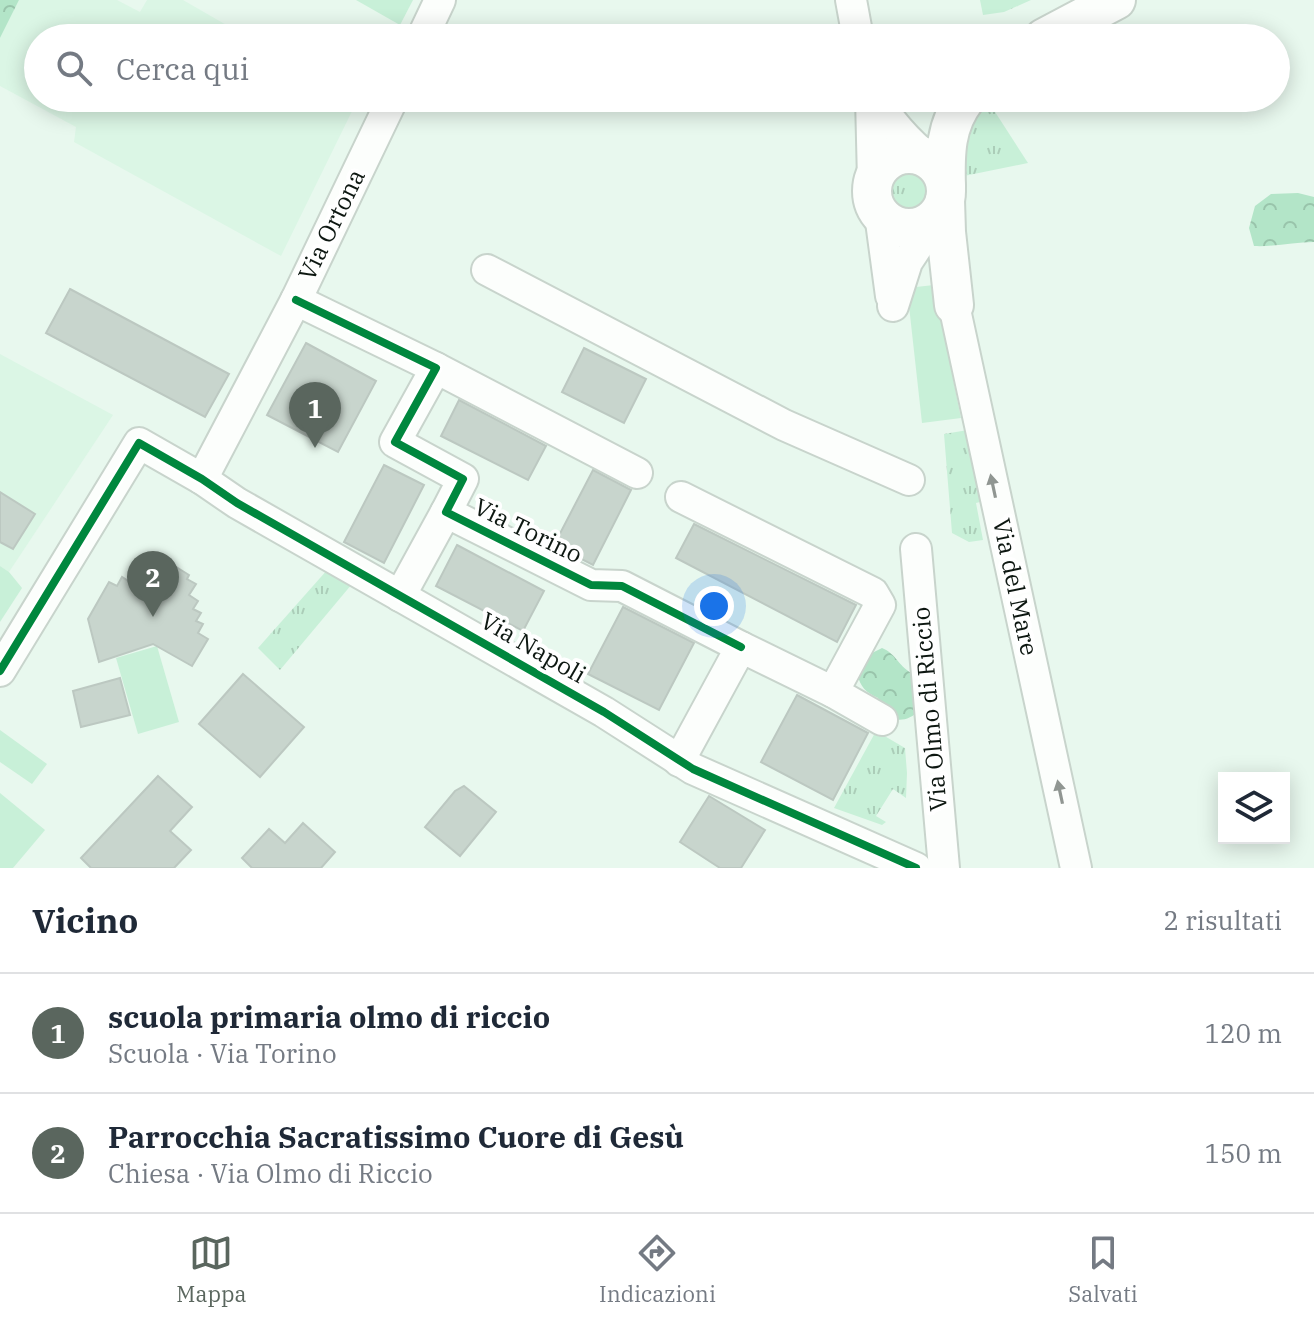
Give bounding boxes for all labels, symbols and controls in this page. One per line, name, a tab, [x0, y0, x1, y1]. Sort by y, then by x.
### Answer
search box	[24, 24, 1290, 112]
icon: search	[52, 46, 96, 90]
text: Cerca qui	[116, 49, 249, 88]
street label: Via Ortona	[290, 164, 372, 286]
pin: 1	[289, 382, 341, 448]
one-way arrow	[987, 473, 999, 498]
street label: Via Torino	[469, 490, 588, 570]
street label: Via del Mare	[986, 515, 1046, 658]
pin: 2	[127, 551, 179, 617]
your location	[694, 586, 734, 626]
street label: Via Napoli	[475, 604, 592, 690]
street label: Via Olmo di Riccio	[904, 606, 954, 813]
map controls	[1218, 772, 1290, 844]
button: layers	[1218, 772, 1290, 844]
one-way arrow	[1053, 779, 1066, 804]
text: Vicino	[32, 898, 138, 942]
text: 2 risultati	[1164, 903, 1282, 937]
text: scuola primaria olmo di riccio	[108, 997, 550, 1036]
text: 1	[50, 1016, 66, 1050]
text: 120 m	[1204, 1016, 1282, 1050]
text: Scuola · Via Torino	[108, 1036, 337, 1070]
text: Parrocchia Sacratissimo Cuore di Gesù	[108, 1117, 684, 1156]
text: 2	[50, 1136, 66, 1170]
text: 150 m	[1204, 1136, 1282, 1170]
text: Chiesa · Via Olmo di Riccio	[108, 1156, 433, 1190]
tab: Mappa	[176, 1231, 247, 1308]
tab: Indicazioni	[599, 1231, 716, 1308]
tab: Salvati	[1068, 1231, 1138, 1308]

